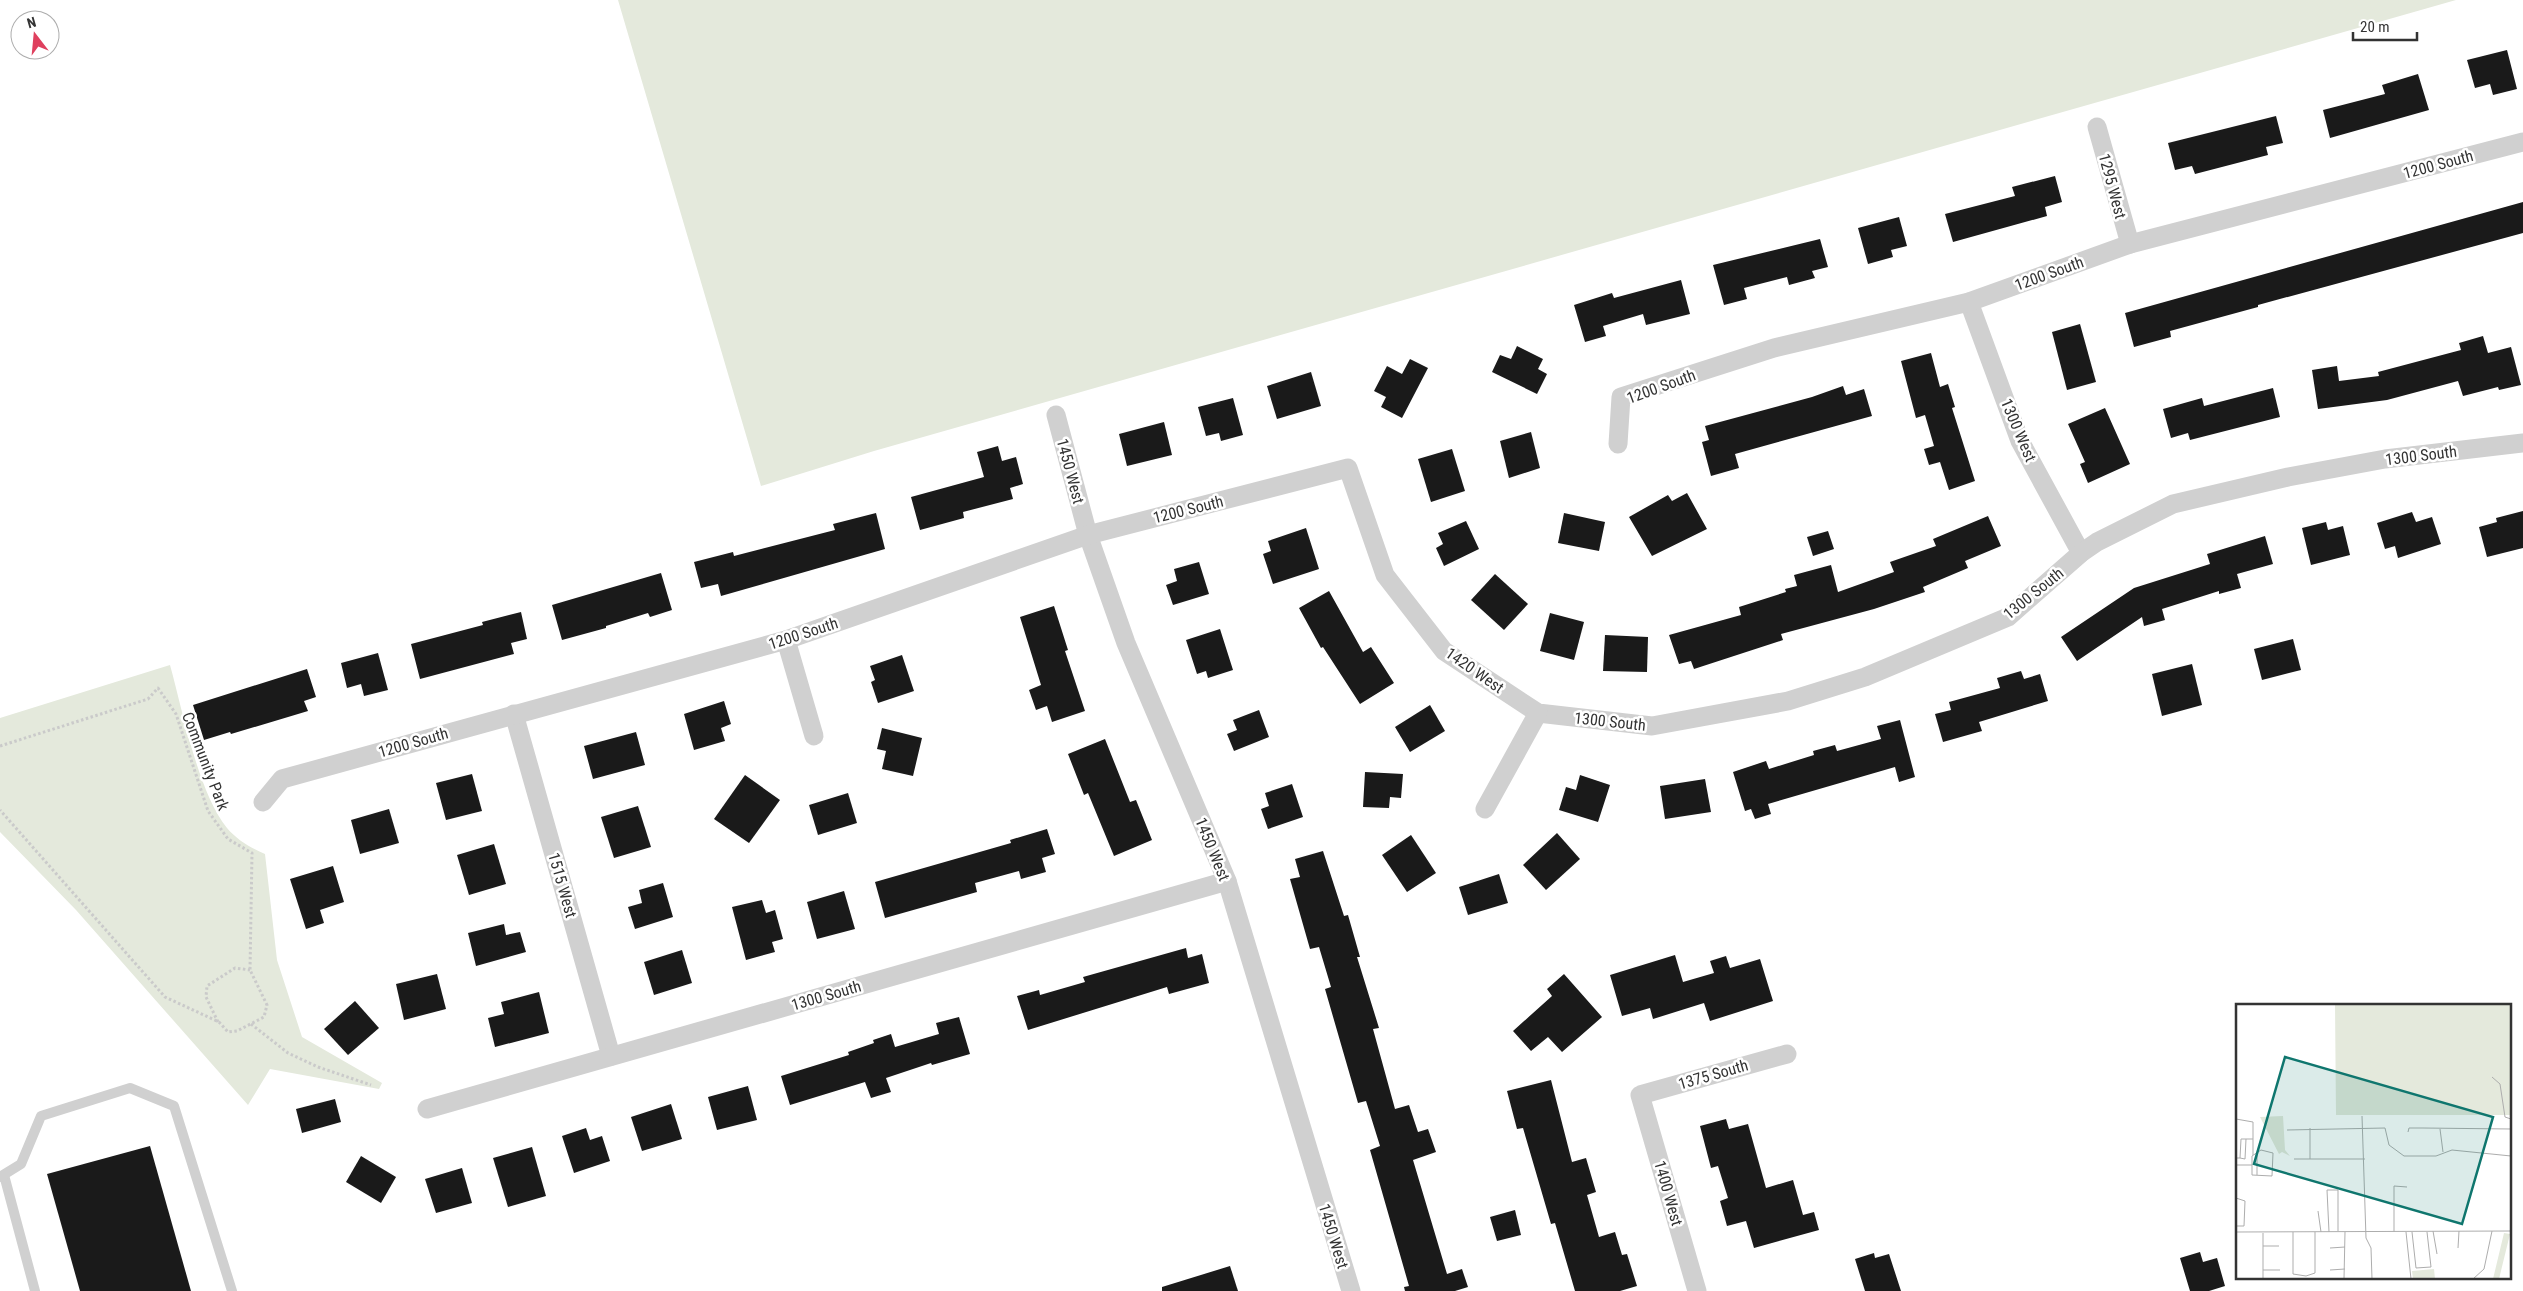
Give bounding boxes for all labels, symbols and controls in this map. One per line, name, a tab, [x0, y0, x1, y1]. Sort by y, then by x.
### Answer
north arrow	[10, 10, 60, 60]
scale bar	[2353, 10, 2417, 42]
text: N	[25, 14, 38, 31]
text: 20 m	[2360, 18, 2390, 36]
street label: 1200 South	[2401, 146, 2475, 183]
street label: 1295 West	[2095, 151, 2130, 221]
street label: 1200 South	[2012, 252, 2086, 295]
street label: 1200 South	[1624, 365, 1698, 408]
street label: 1300 West	[1997, 396, 2040, 465]
street label: 1450 West	[1053, 436, 1088, 506]
street label: 1300 South	[2384, 442, 2458, 469]
street label: 1200 South	[1151, 492, 1225, 527]
street label: 1300 South	[1999, 563, 2067, 623]
street label: 1200 South	[766, 613, 840, 654]
street label: 1420 West	[1442, 643, 1508, 697]
street label: 1300 South	[1573, 708, 1647, 735]
street label: Community Park	[178, 709, 233, 814]
street label: 1200 South	[376, 723, 450, 762]
street label: 1450 West	[1191, 815, 1234, 884]
street label: 1515 West	[544, 850, 581, 920]
street label: 1300 South	[789, 976, 863, 1015]
inset map	[2236, 1004, 2510, 1278]
street label: 1375 South	[1676, 1055, 1750, 1094]
street label: 1400 West	[1650, 1158, 1687, 1228]
street label: 1450 West	[1315, 1201, 1352, 1271]

